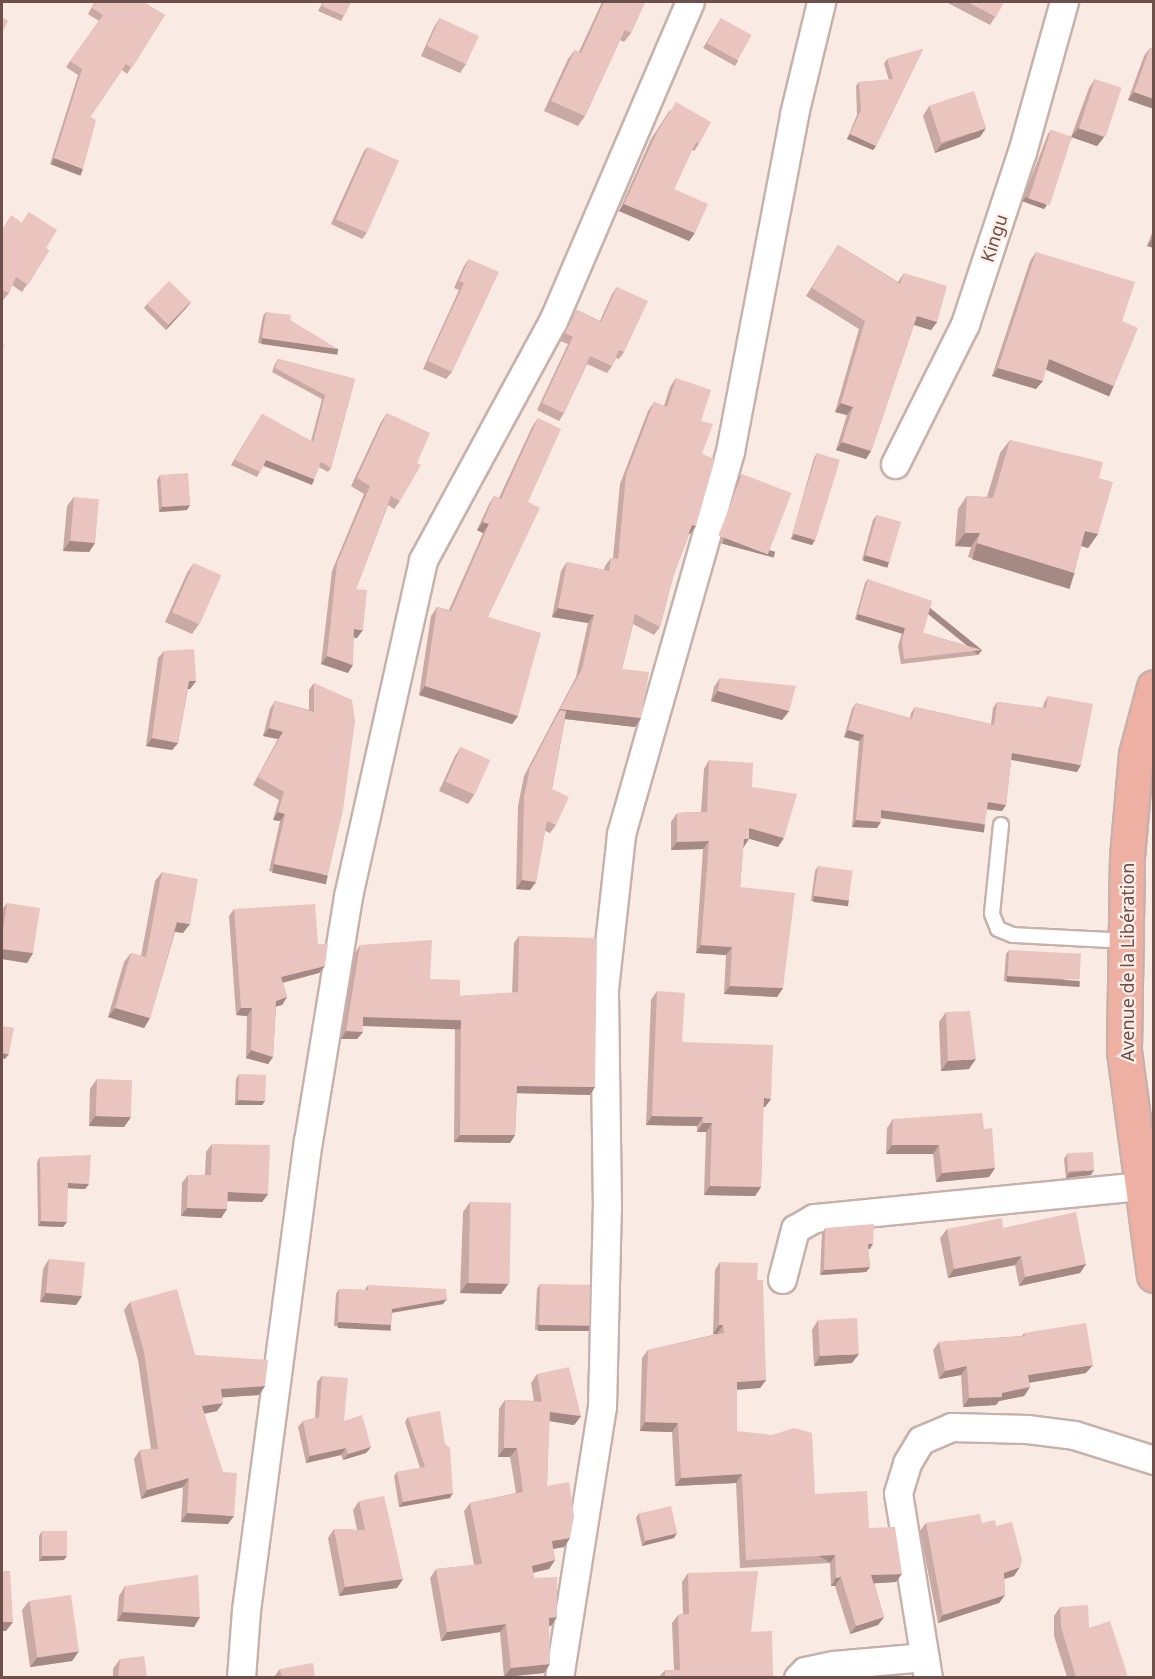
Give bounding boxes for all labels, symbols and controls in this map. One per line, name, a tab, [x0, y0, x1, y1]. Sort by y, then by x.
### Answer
street label: Kingu	[976, 211, 1012, 265]
street label: Avenue de la Libération	[1116, 863, 1138, 1061]

